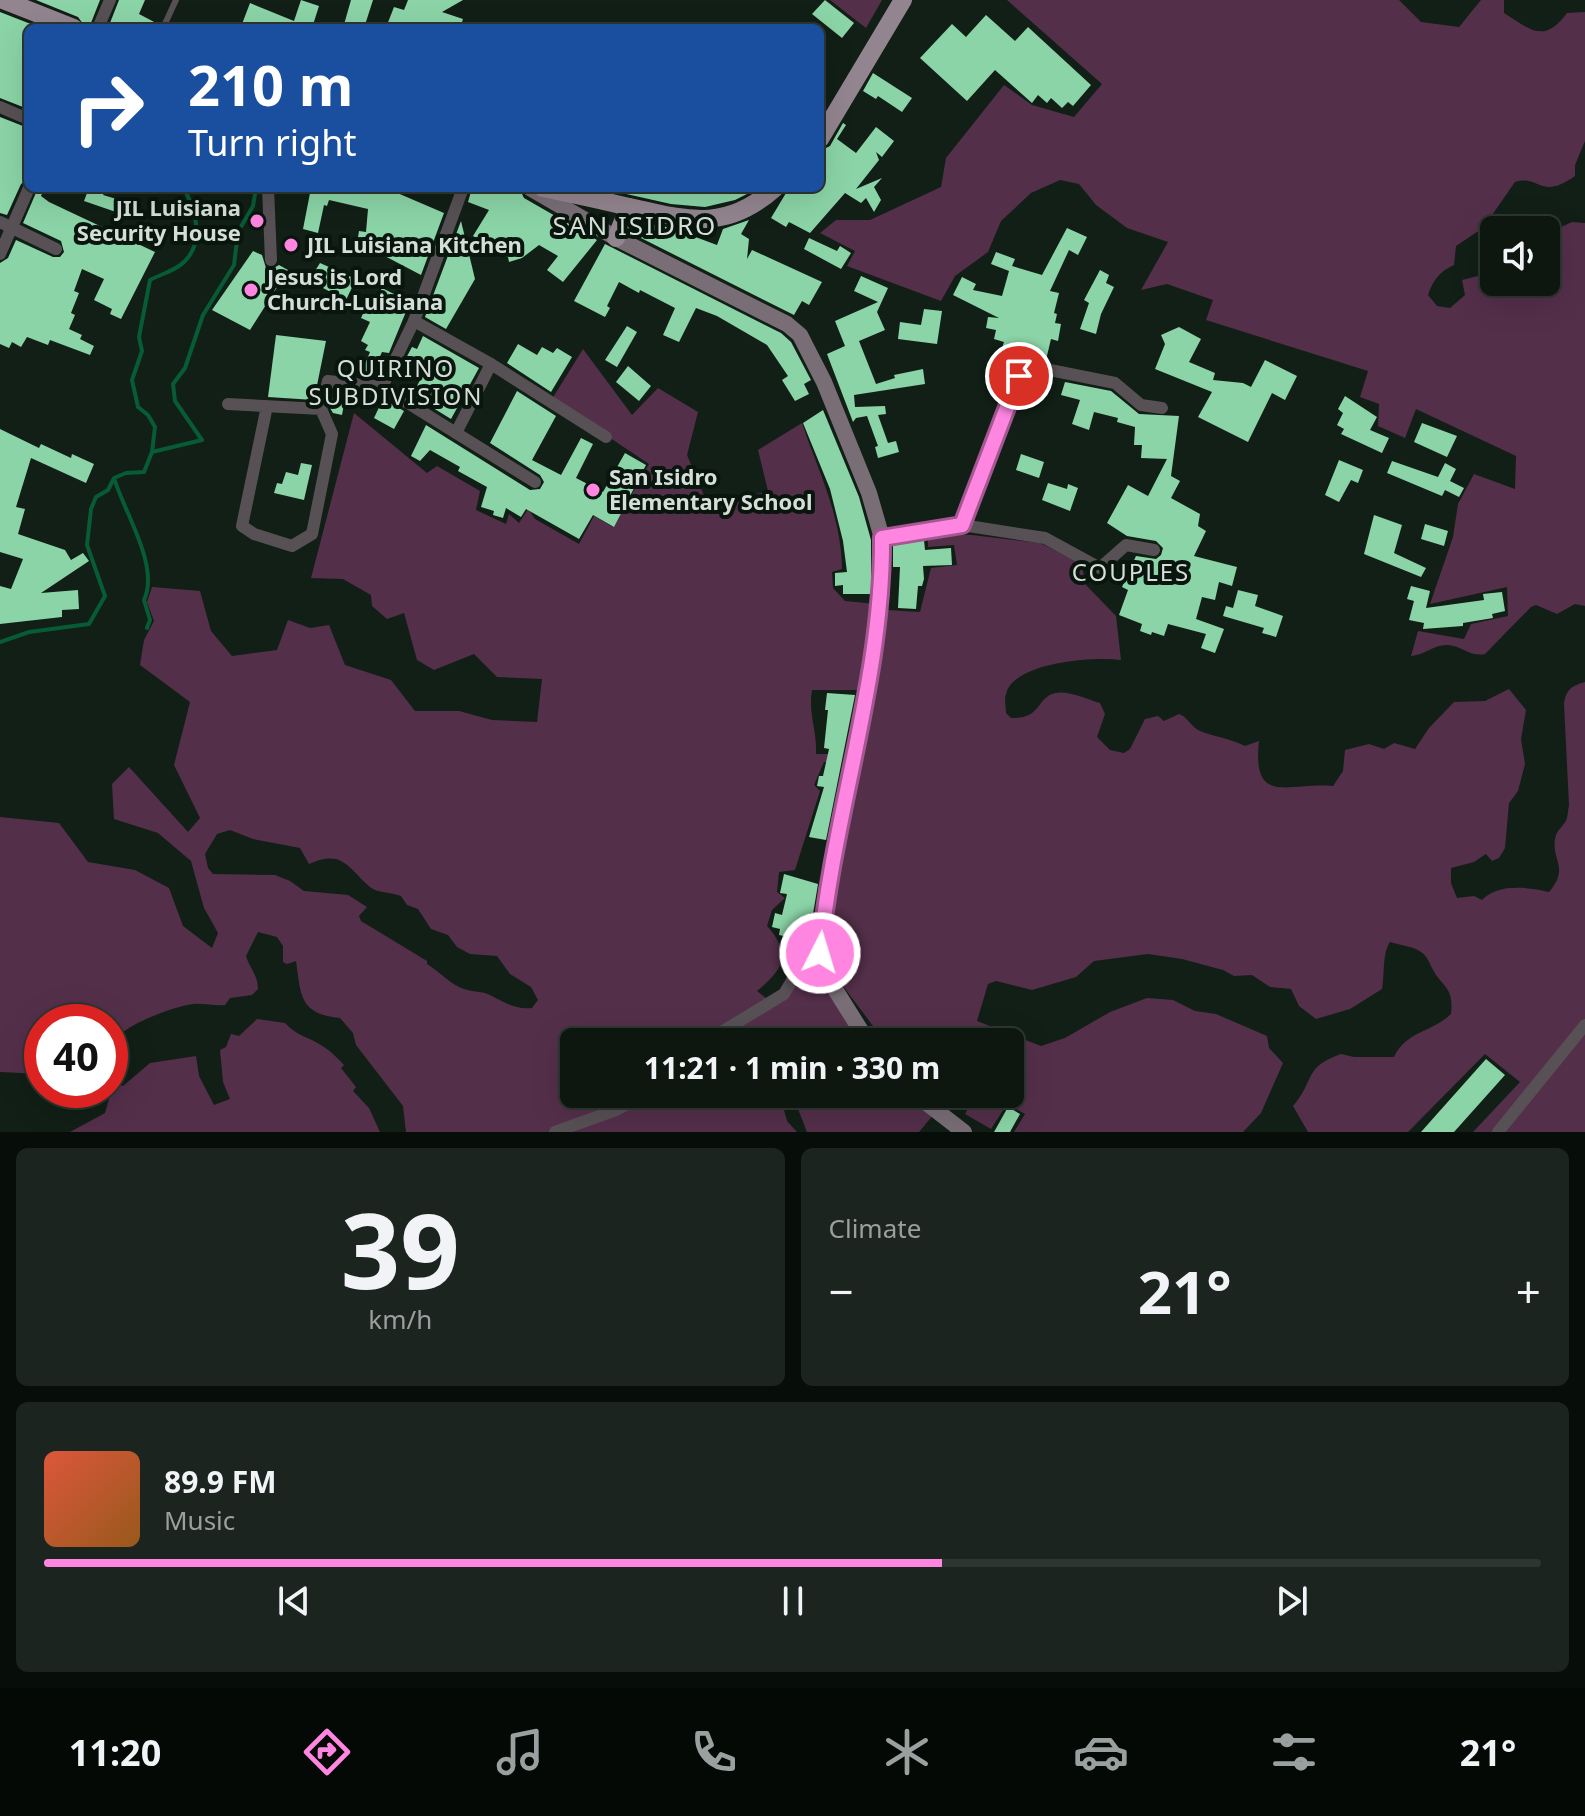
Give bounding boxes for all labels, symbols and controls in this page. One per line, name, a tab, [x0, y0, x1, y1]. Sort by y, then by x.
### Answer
text: 210 m	[188, 46, 353, 122]
icon: right	[56, 56, 160, 160]
text: Turn right	[188, 118, 356, 167]
place label: JIL Luisiana Security House	[77, 192, 241, 247]
district label: SAN ISIDRO	[553, 207, 717, 243]
marker: JIL Luisiana Security House	[248, 212, 266, 230]
map controls	[1480, 216, 1560, 296]
button: sound	[1480, 216, 1560, 296]
place label: JIL Luisiana Kitchen	[305, 229, 522, 259]
marker: JIL Luisiana Kitchen	[282, 236, 300, 254]
place label: Jesus is Lord Church-Luisiana	[265, 261, 443, 316]
marker: Jesus is Lord Church-Luisiana	[242, 281, 260, 299]
pin	[985, 342, 1053, 410]
district label: QUIRINO SUBDIVISION	[309, 351, 483, 412]
icon: arrive	[997, 354, 1041, 398]
place label: San Isidro Elementary School	[609, 461, 813, 516]
marker: San Isidro Elementary School	[584, 481, 602, 499]
district label: COUPLES	[1072, 555, 1190, 588]
position arrow	[778, 911, 862, 995]
speed limit sign: 40	[24, 1004, 128, 1108]
text: 11:21 · 1 min · 330 m	[644, 1047, 940, 1088]
text: 39	[341, 1178, 460, 1319]
text: Climate	[829, 1210, 921, 1246]
text: 21°	[1138, 1250, 1232, 1332]
text: −	[829, 1261, 854, 1321]
text: +	[1516, 1261, 1541, 1321]
text: km/h	[368, 1301, 432, 1337]
text: 89.9 FM	[164, 1461, 276, 1502]
text: Music	[164, 1502, 235, 1538]
icon: previous	[272, 1579, 316, 1623]
icon: pause	[771, 1579, 815, 1623]
icon: next	[1270, 1579, 1314, 1623]
icon: directions	[299, 1724, 355, 1780]
icon: music	[492, 1724, 548, 1780]
icon: phone	[686, 1724, 742, 1780]
icon: climate	[879, 1724, 935, 1780]
icon: car	[1073, 1724, 1129, 1780]
icon: filters	[1266, 1724, 1322, 1780]
text: 11:20	[69, 1728, 161, 1777]
text: 21°	[1460, 1728, 1516, 1777]

